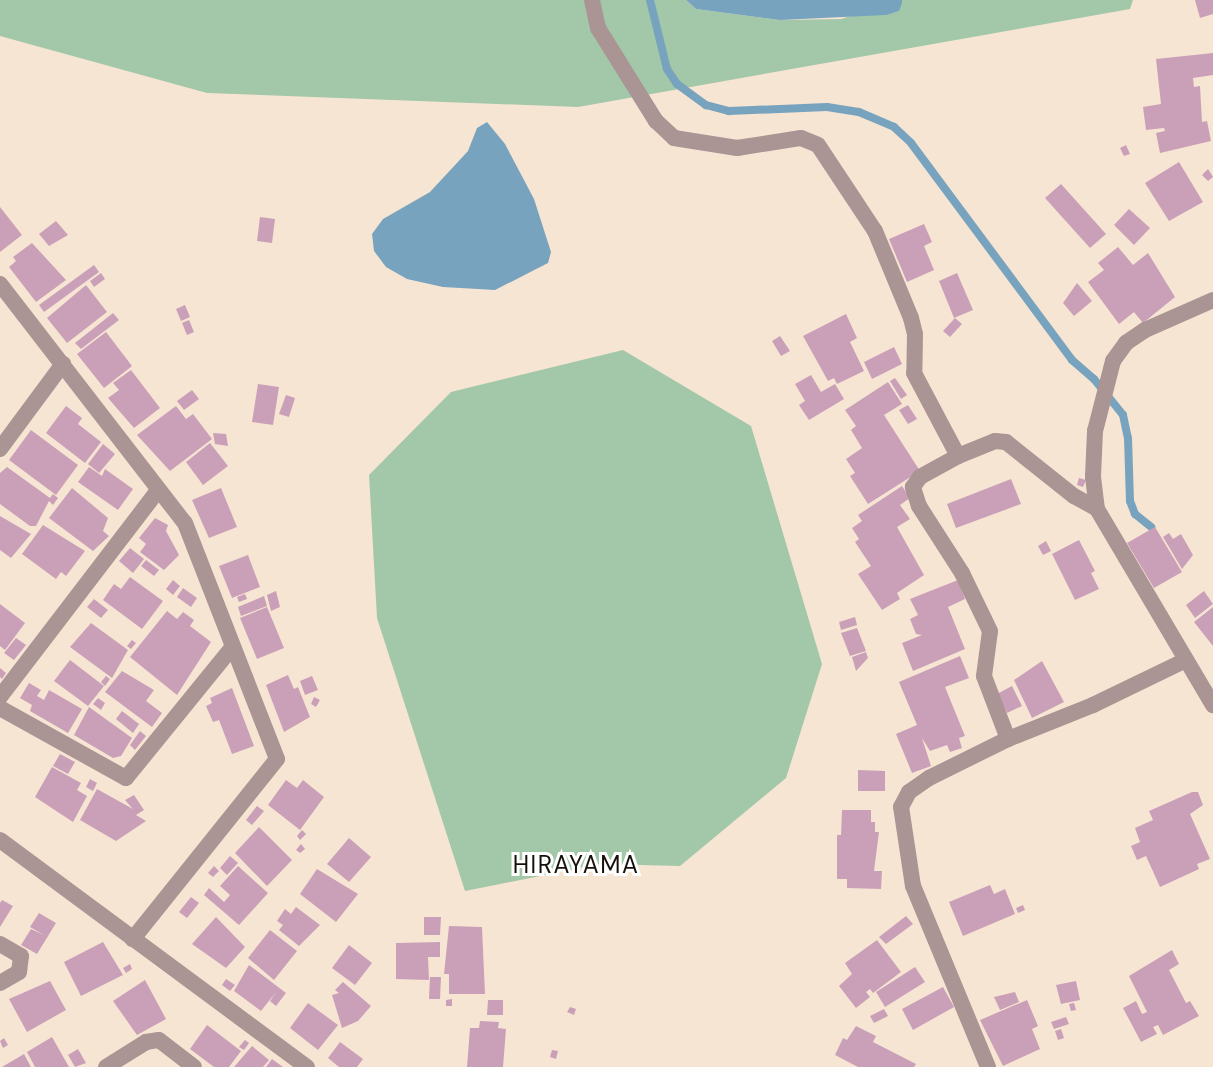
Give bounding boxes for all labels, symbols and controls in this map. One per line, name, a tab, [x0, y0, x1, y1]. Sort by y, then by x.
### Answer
district label: HIRAYAMA	[513, 851, 639, 879]

